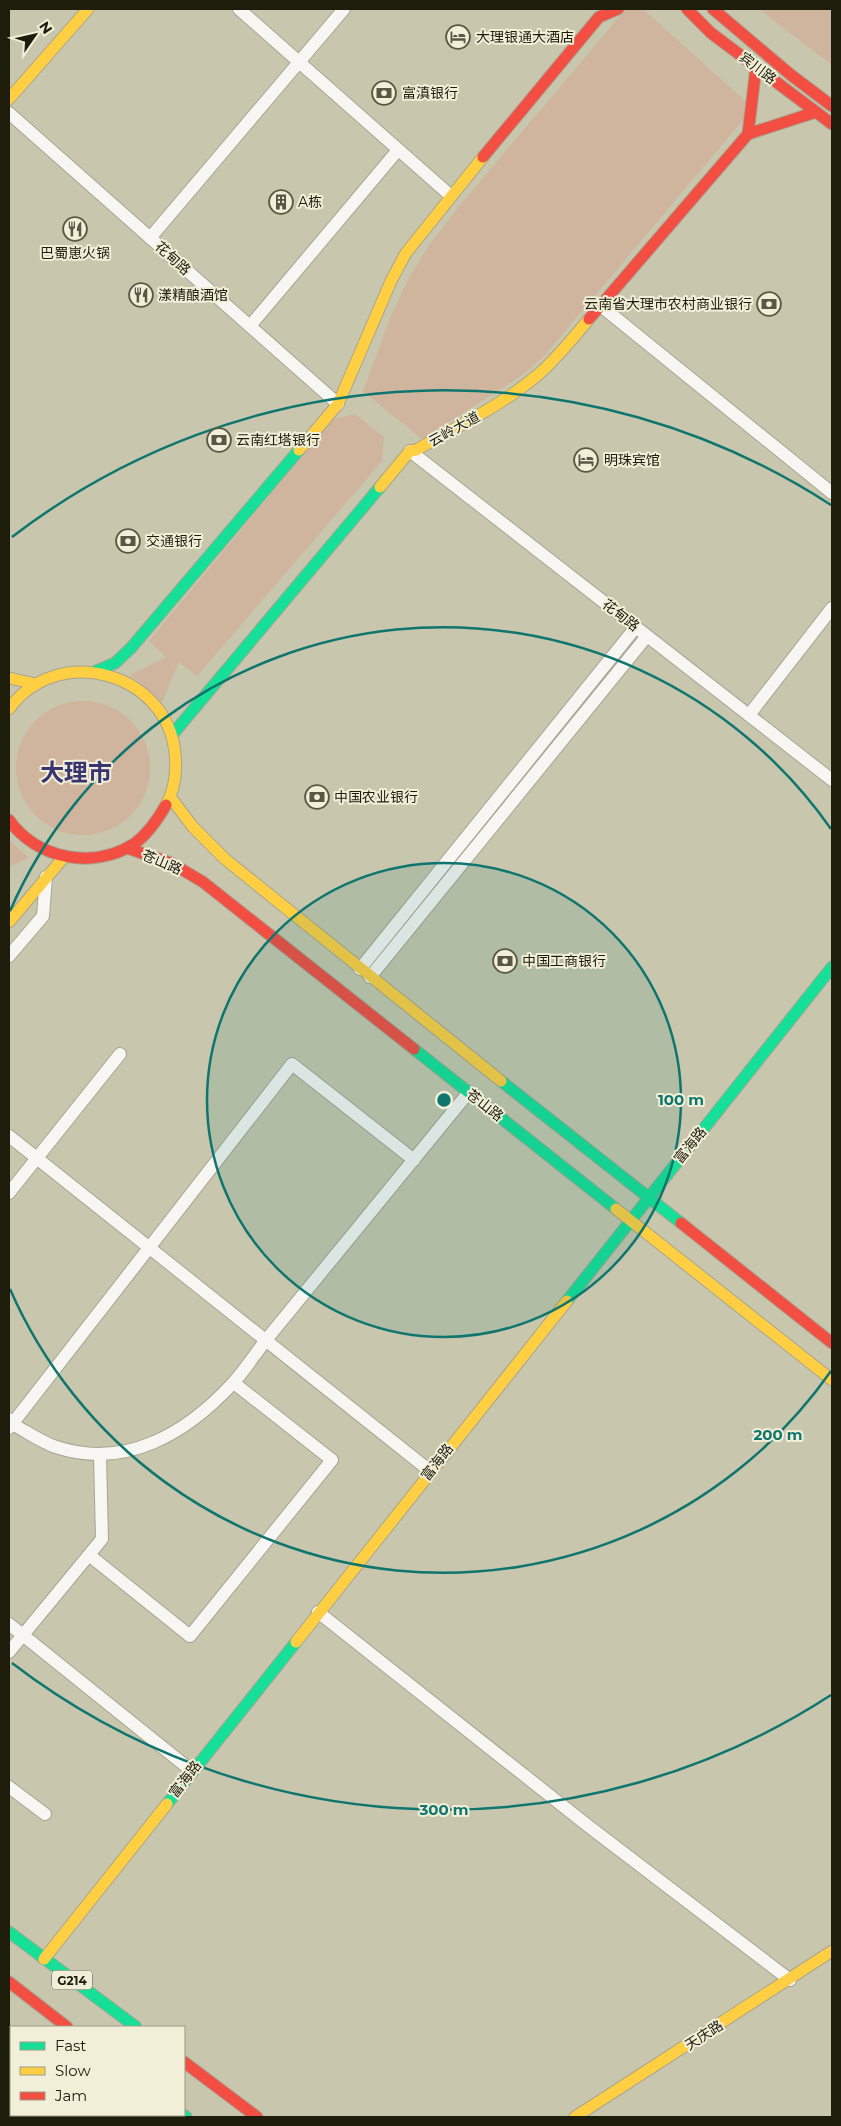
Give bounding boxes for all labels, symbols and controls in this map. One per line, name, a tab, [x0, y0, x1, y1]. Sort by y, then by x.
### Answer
north arrow	[10, 10, 60, 60]
text: N	[35, 18, 56, 37]
hotel icon: 大理银通大酒店	[445, 24, 471, 50]
place label: 大理银通大酒店	[476, 28, 574, 46]
street label: 宾川路	[736, 48, 780, 88]
bank icon: 富滇银行	[371, 80, 397, 106]
place label: 富滇银行	[402, 84, 458, 102]
building icon: A栋	[268, 189, 294, 215]
place label: A栋	[298, 193, 322, 211]
restaurant icon: 巴蜀崽火锅	[62, 216, 88, 242]
street label: 花甸路	[151, 237, 195, 279]
place label: 巴蜀崽火锅	[40, 244, 110, 262]
restaurant icon: 漾精酿酒馆	[128, 282, 154, 308]
place label: 漾精酿酒馆	[158, 286, 228, 304]
bank icon: 云南省大理市农村商业银行	[756, 291, 782, 317]
place label: 云南省大理市农村商业银行	[584, 295, 752, 313]
street label: 云岭大道	[425, 408, 483, 450]
bank icon: 云南红塔银行	[206, 427, 232, 453]
place label: 云南红塔银行	[236, 431, 320, 449]
hotel icon: 明珠宾馆	[573, 447, 599, 473]
place label: 明珠宾馆	[604, 451, 660, 469]
bank icon: 交通银行	[115, 528, 141, 554]
place label: 交通银行	[146, 532, 202, 550]
street label: 花甸路	[599, 595, 643, 635]
district label: 大理市	[40, 758, 112, 787]
bank icon: 中国农业银行	[304, 784, 330, 810]
place label: 中国农业银行	[334, 788, 418, 806]
street label: 苍山路	[139, 846, 185, 878]
bank icon: 中国工商银行	[492, 948, 518, 974]
place label: 中国工商银行	[522, 952, 606, 970]
street label: 苍山路	[463, 1085, 507, 1125]
text: 100 m	[658, 1090, 704, 1109]
centre of rings	[435, 1091, 453, 1109]
street label: 富海路	[670, 1123, 710, 1167]
text: 200 m	[753, 1425, 803, 1444]
street label: 富海路	[417, 1440, 457, 1484]
street label: 富海路	[165, 1757, 205, 1801]
text: 300 m	[418, 1800, 469, 1819]
road number: G214	[52, 1970, 92, 1990]
street label: 天庆路	[681, 2016, 727, 2054]
legend	[10, 2026, 185, 2116]
text: Fast	[55, 2036, 86, 2055]
text: Slow	[55, 2061, 91, 2080]
text: Jam	[54, 2086, 87, 2105]

